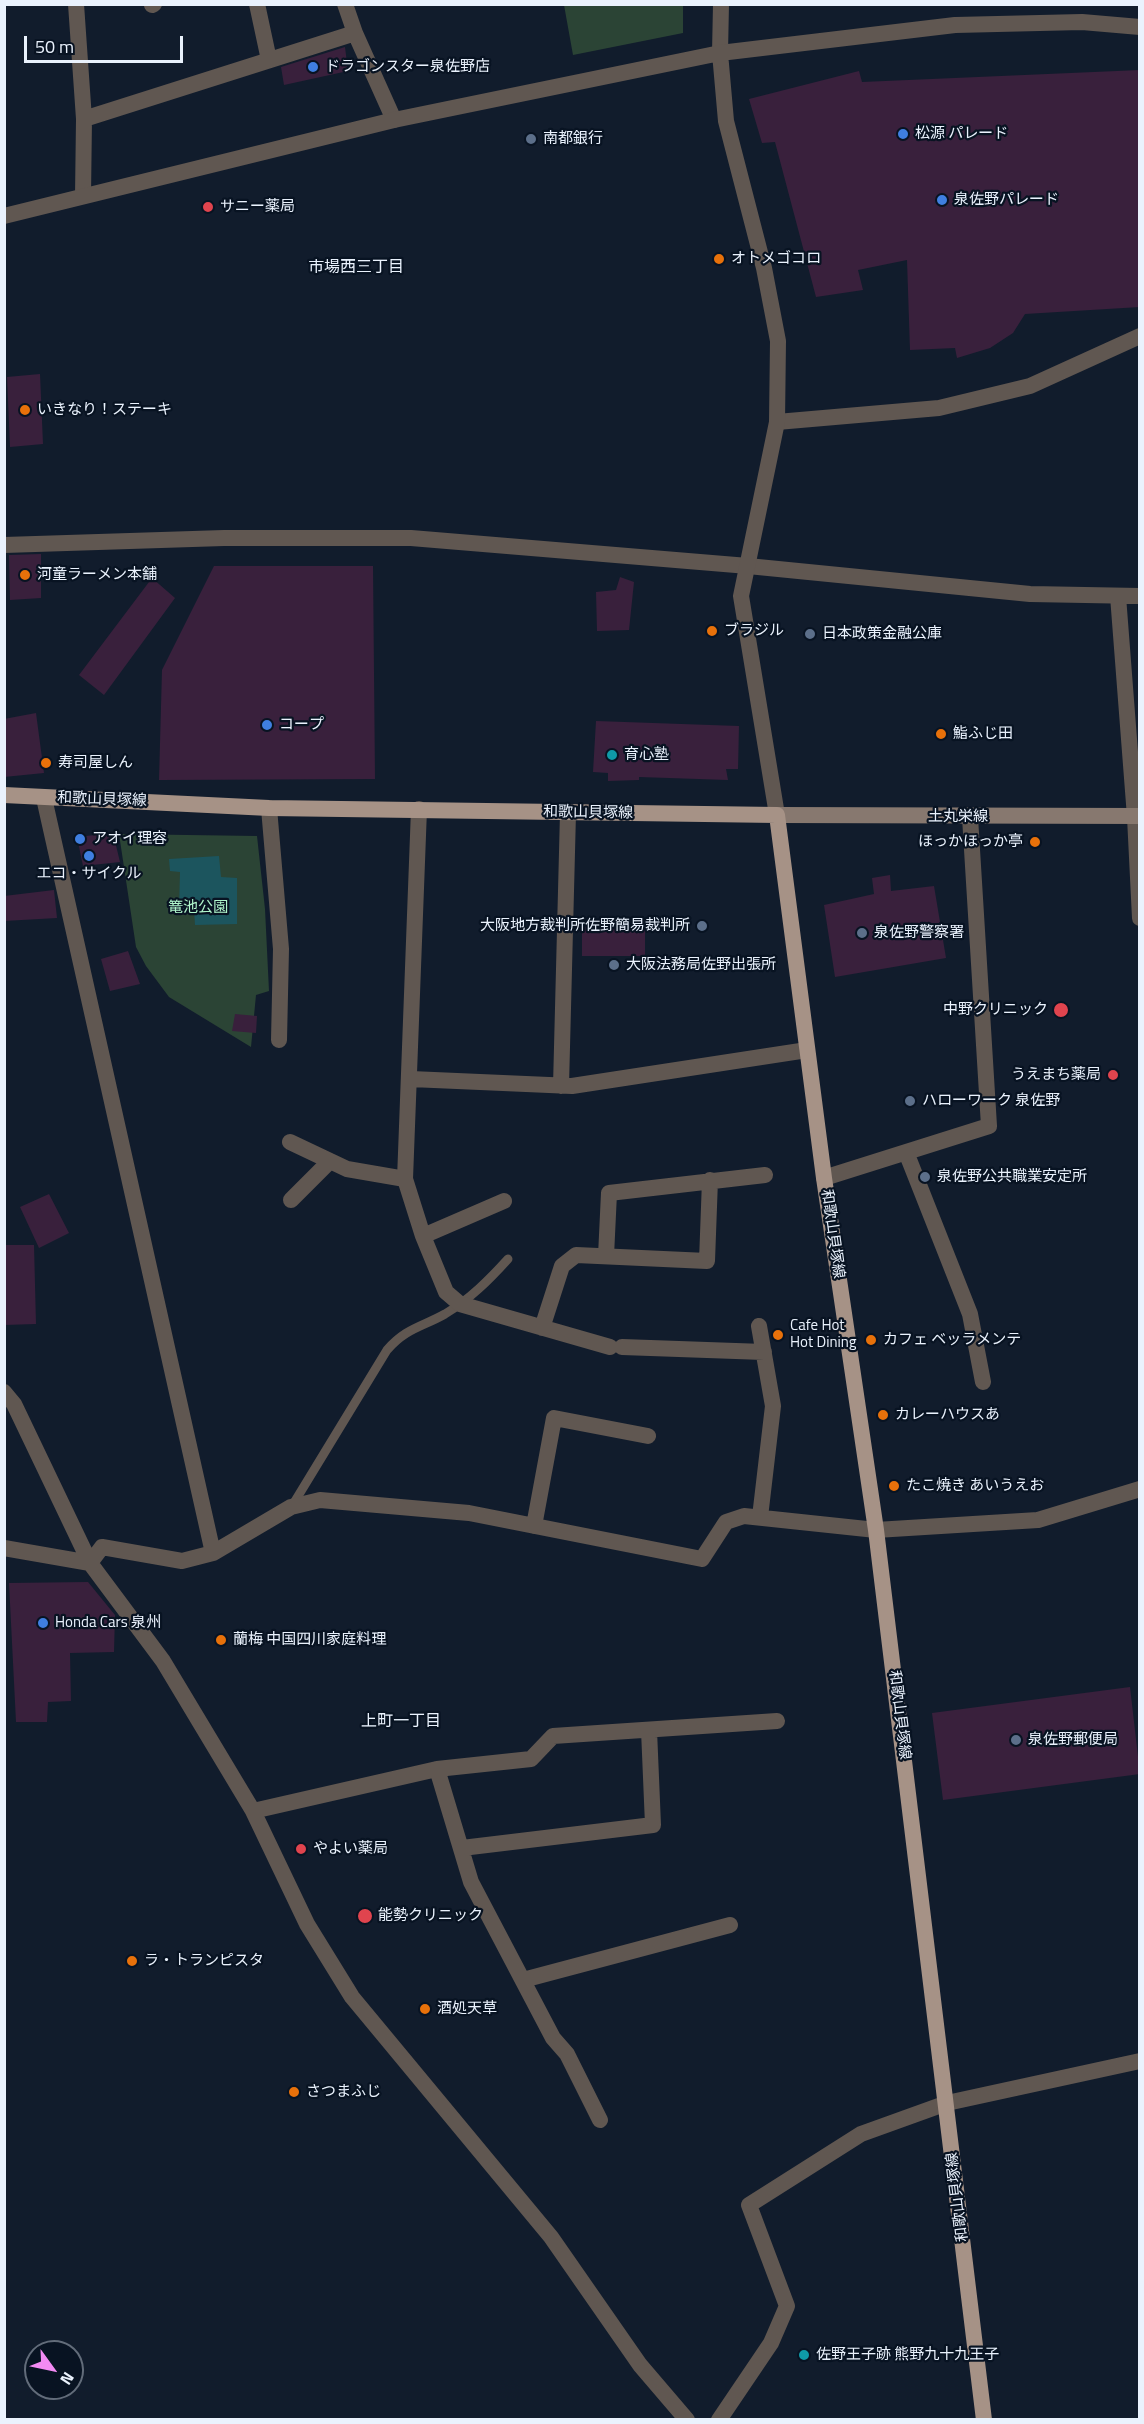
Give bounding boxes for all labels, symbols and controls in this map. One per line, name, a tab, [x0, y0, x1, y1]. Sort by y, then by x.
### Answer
scale bar	[27, 24, 186, 62]
text: 50 m	[35, 33, 74, 60]
place label: ドラゴンスター泉佐野店	[325, 58, 490, 76]
marker: ドラゴンスター泉佐野店	[306, 60, 320, 74]
place label: 松源 パレード	[915, 125, 1008, 143]
marker: 松源 パレード	[896, 127, 910, 141]
place label: 南都銀行	[543, 130, 603, 148]
marker: 南都銀行	[524, 132, 538, 146]
place label: 泉佐野パレード	[954, 191, 1059, 209]
marker: 泉佐野パレード	[935, 193, 949, 207]
place label: サニー薬局	[220, 198, 295, 216]
marker: サニー薬局	[201, 200, 215, 214]
place label: オトメゴコロ	[731, 250, 821, 268]
marker: オトメゴコロ	[712, 252, 726, 266]
district label: 市場西三丁目	[308, 258, 404, 278]
place label: いきなり！ステーキ	[37, 401, 172, 419]
marker: いきなり！ステーキ	[18, 403, 32, 417]
place label: 河童ラーメン本舗	[37, 566, 157, 584]
marker: 河童ラーメン本舗	[18, 568, 32, 582]
place label: ブラジル	[724, 622, 784, 640]
marker: ブラジル	[705, 624, 719, 638]
place label: 日本政策金融公庫	[822, 625, 942, 643]
marker: 日本政策金融公庫	[803, 627, 817, 641]
place label: コープ	[279, 716, 324, 734]
marker: コープ	[260, 718, 274, 732]
place label: 鮨ふじ田	[953, 725, 1013, 743]
marker: 鮨ふじ田	[934, 727, 948, 741]
place label: 育心塾	[624, 746, 669, 764]
marker: 育心塾	[605, 748, 619, 762]
place label: 寿司屋しん	[58, 754, 133, 772]
marker: 寿司屋しん	[39, 756, 53, 770]
street label: 和歌山貝塚線	[57, 789, 147, 811]
street label: 和歌山貝塚線	[543, 803, 633, 823]
street label: 土丸栄線	[928, 808, 988, 826]
place label: アオイ理容	[92, 830, 167, 848]
marker: アオイ理容	[73, 832, 87, 846]
place label: ほっかほっか亭	[918, 833, 1023, 851]
marker: ほっかほっか亭	[1028, 835, 1042, 849]
marker: エコ・サイクル	[82, 849, 96, 863]
place label: エコ・サイクル	[37, 865, 141, 883]
park label: 篭池公園	[168, 899, 228, 917]
place label: 大阪地方裁判所佐野簡易裁判所	[480, 917, 690, 935]
marker: 大阪地方裁判所佐野簡易裁判所	[695, 919, 709, 933]
place label: 泉佐野警察署	[874, 924, 964, 942]
marker: 泉佐野警察署	[855, 926, 869, 940]
place label: 大阪法務局佐野出張所	[626, 956, 776, 974]
marker: 大阪法務局佐野出張所	[607, 958, 621, 972]
place label: 中野クリニック	[943, 1001, 1048, 1019]
marker: 中野クリニック	[1052, 1001, 1070, 1019]
place label: うえまち薬局	[1011, 1066, 1101, 1084]
marker: うえまち薬局	[1106, 1068, 1120, 1082]
place label: ハローワーク 泉佐野	[922, 1092, 1060, 1110]
marker: ハローワーク 泉佐野	[903, 1094, 917, 1108]
place label: 泉佐野公共職業安定所	[937, 1168, 1087, 1186]
marker: 泉佐野公共職業安定所	[918, 1170, 932, 1184]
street label: 和歌山貝塚線	[817, 1188, 847, 1280]
place label: Cafe Hot Hot Dining	[790, 1317, 857, 1352]
marker: Cafe Hot Hot Dining	[771, 1328, 785, 1342]
place label: カフェ ベッラメンテ	[883, 1331, 1021, 1349]
marker: カフェ ベッラメンテ	[864, 1333, 878, 1347]
place label: カレーハウスあ	[895, 1406, 1000, 1424]
marker: カレーハウスあ	[876, 1408, 890, 1422]
place label: たこ焼き あいうえお	[906, 1477, 1044, 1495]
marker: たこ焼き あいうえお	[887, 1479, 901, 1493]
place label: Honda Cars 泉州	[55, 1614, 161, 1632]
marker: Honda Cars 泉州	[36, 1616, 50, 1630]
place label: 蘭梅 中国四川家庭料理	[233, 1631, 386, 1649]
marker: 蘭梅 中国四川家庭料理	[214, 1633, 228, 1647]
street label: 和歌山貝塚線	[885, 1669, 913, 1761]
district label: 上町一丁目	[361, 1712, 441, 1732]
place label: 泉佐野郵便局	[1028, 1731, 1118, 1749]
marker: 泉佐野郵便局	[1009, 1733, 1023, 1747]
place label: やよい薬局	[313, 1840, 388, 1858]
marker: やよい薬局	[294, 1842, 308, 1856]
marker: 能勢クリニック	[356, 1907, 374, 1925]
place label: 能勢クリニック	[378, 1907, 483, 1925]
place label: ラ・トランピスタ	[144, 1952, 264, 1970]
marker: ラ・トランピスタ	[125, 1954, 139, 1968]
place label: 酒処天草	[437, 2000, 497, 2018]
marker: 酒処天草	[418, 2002, 432, 2016]
place label: さつまふじ	[306, 2083, 381, 2101]
marker: さつまふじ	[287, 2085, 301, 2099]
street label: 和歌山貝塚線	[944, 2151, 972, 2243]
north arrow	[24, 2340, 84, 2400]
place label: 佐野王子跡 熊野九十九王子	[816, 2346, 999, 2364]
marker: 佐野王子跡 熊野九十九王子	[797, 2348, 811, 2362]
text: N	[54, 2368, 81, 2390]

